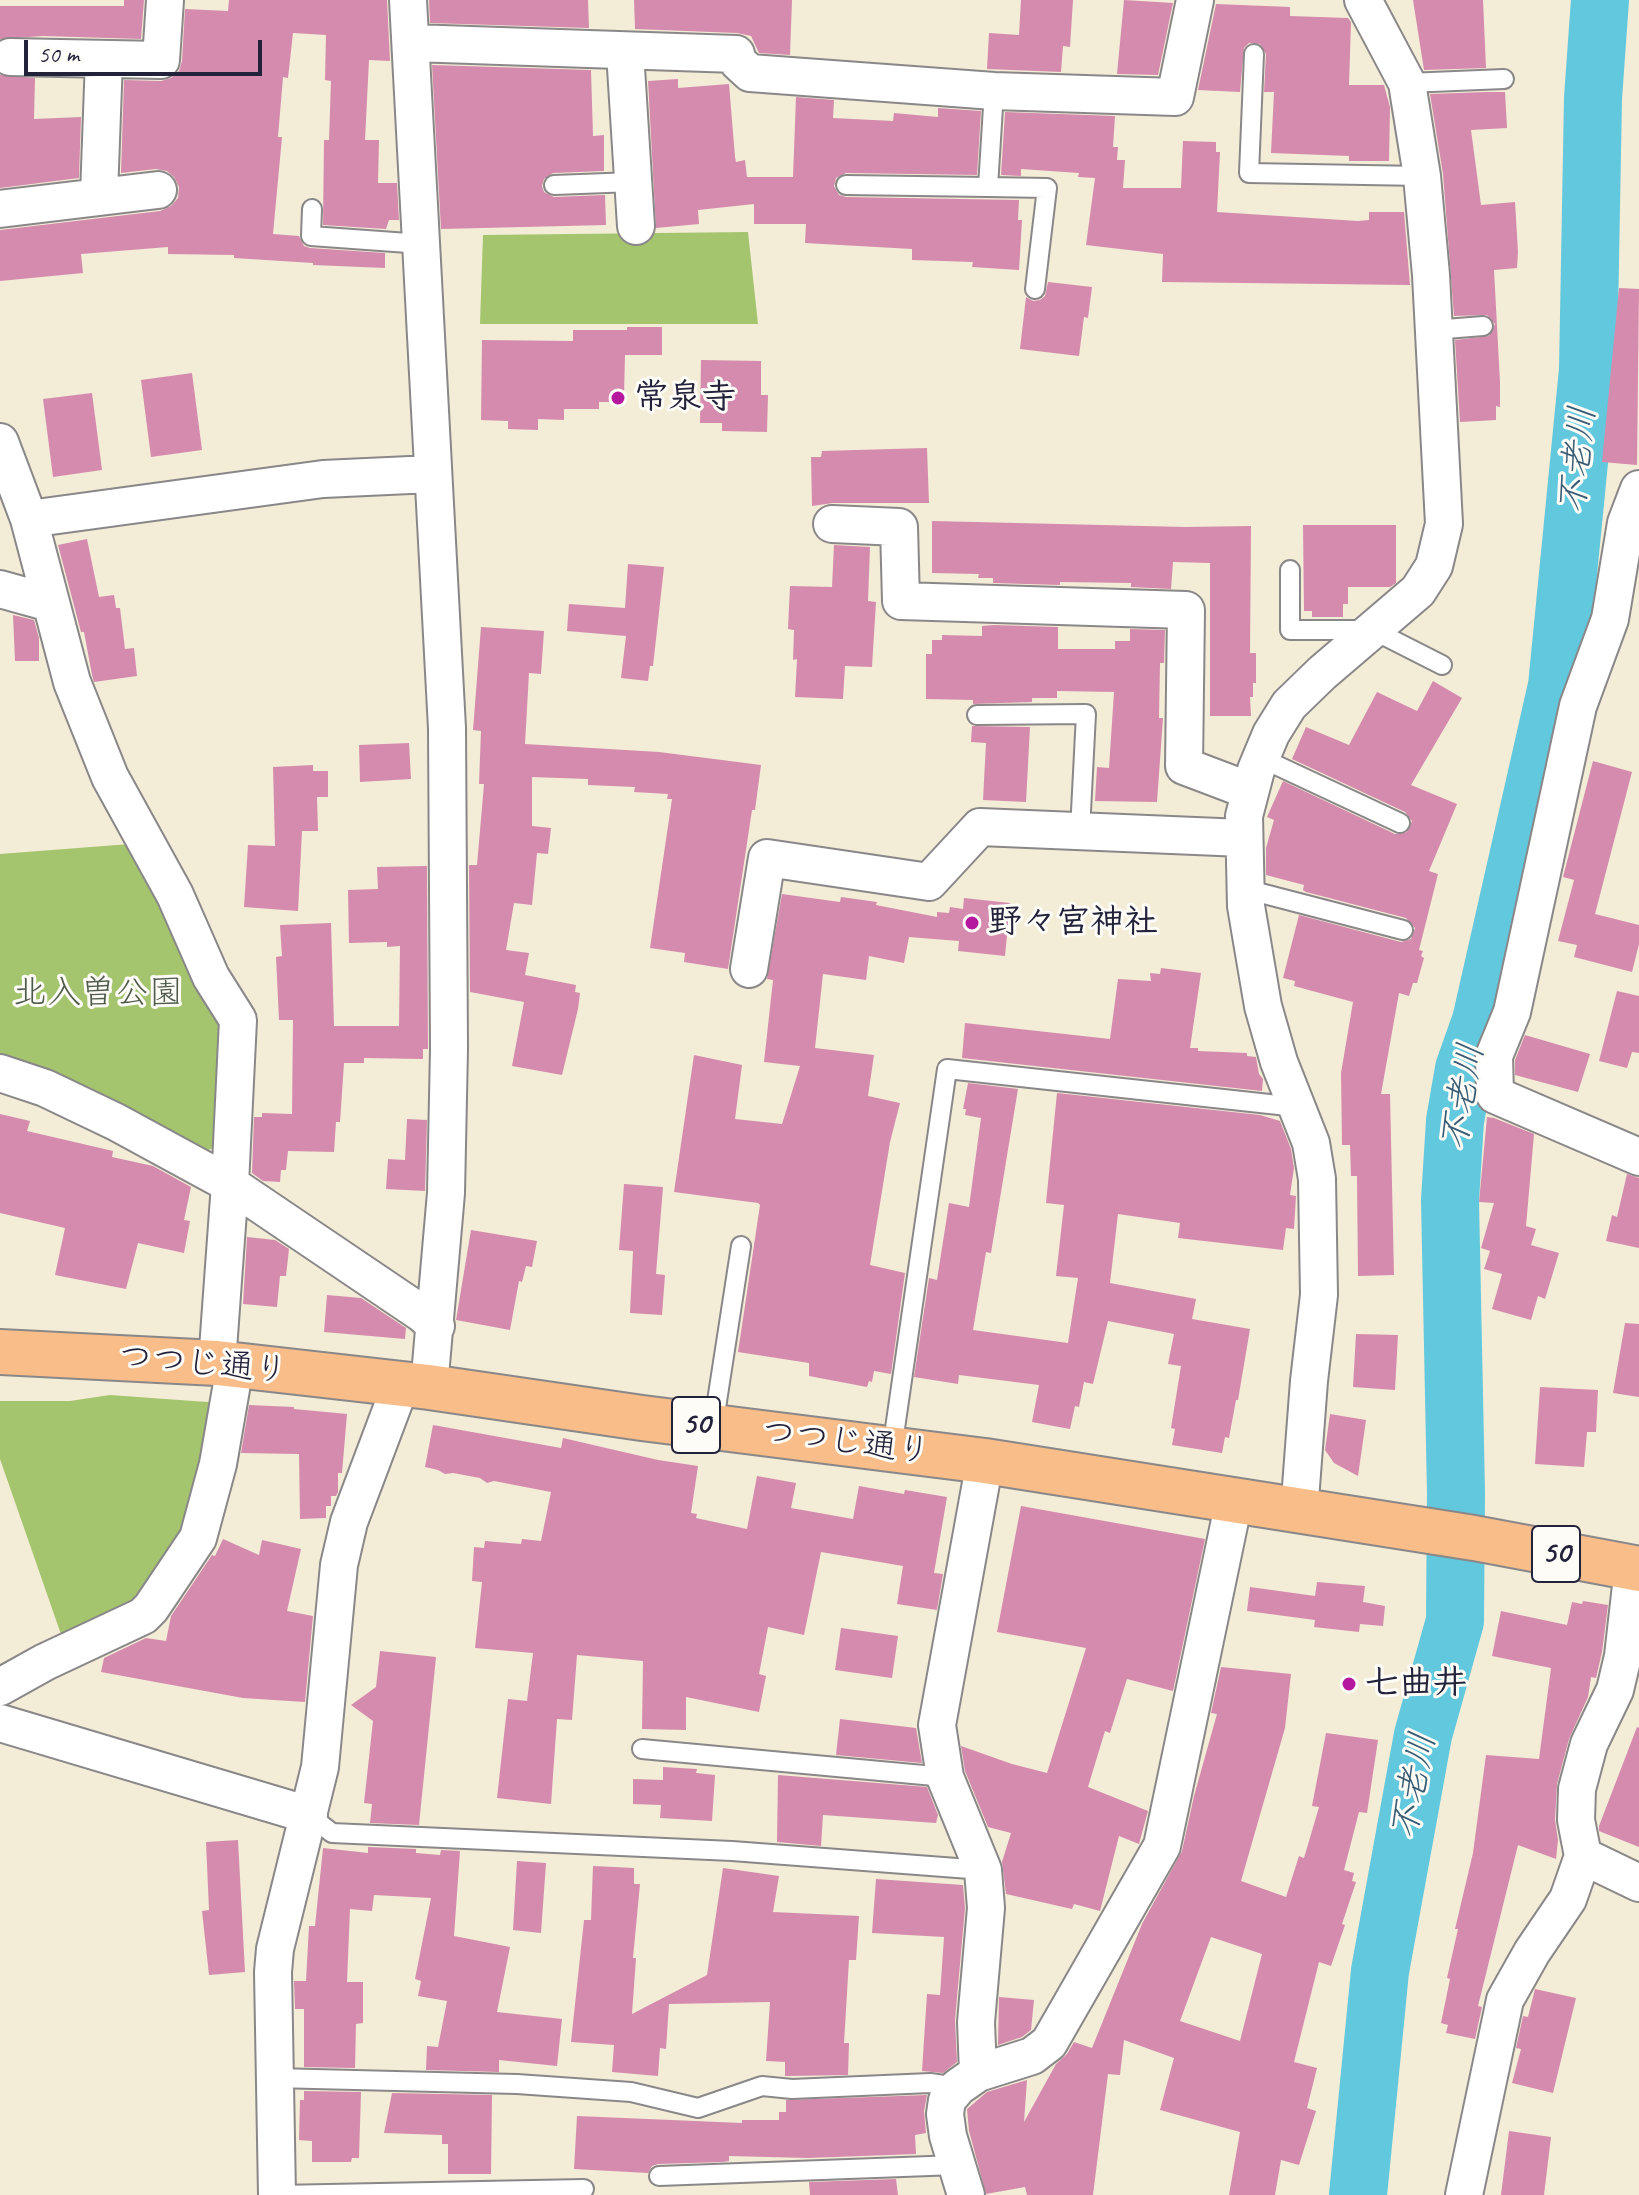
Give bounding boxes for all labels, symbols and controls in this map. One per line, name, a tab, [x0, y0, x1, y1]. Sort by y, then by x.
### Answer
scale bar	[28, 24, 266, 74]
text: 50 m	[38, 39, 79, 69]
place label: 常泉寺	[634, 378, 736, 418]
marker: 常泉寺	[609, 389, 627, 407]
water label: 不老川	[1552, 404, 1606, 516]
place label: 野々宮神社	[988, 903, 1158, 943]
marker: 野々宮神社	[963, 914, 981, 932]
park label: 北入曽公園	[13, 974, 183, 1014]
water label: 不老川	[1433, 1040, 1495, 1154]
street label: つつじ通り	[117, 1337, 289, 1393]
road number: 50	[672, 1397, 720, 1453]
street label: つつじ通り	[759, 1412, 933, 1474]
road number: 50	[1532, 1526, 1580, 1582]
place label: 七曲井	[1365, 1664, 1467, 1704]
marker: 七曲井	[1340, 1675, 1358, 1693]
water label: 不老川	[1383, 1729, 1447, 1843]

